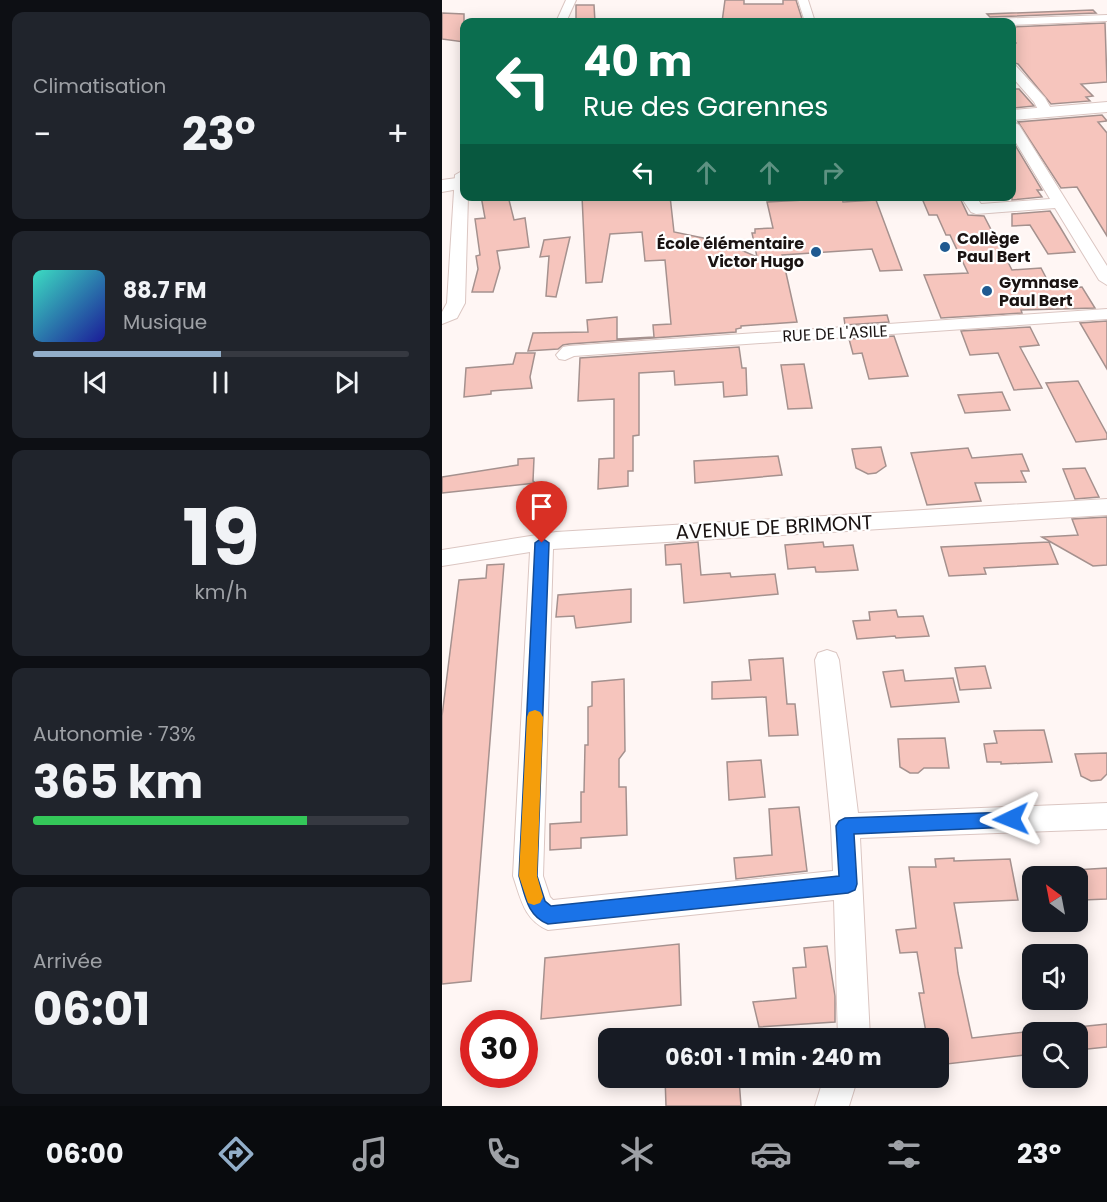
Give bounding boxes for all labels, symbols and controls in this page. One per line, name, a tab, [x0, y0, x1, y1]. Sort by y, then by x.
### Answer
text: 40 m	[583, 32, 692, 91]
icon: left	[484, 42, 562, 120]
text: Climatisation	[33, 72, 166, 100]
text: Rue des Garennes	[583, 88, 828, 125]
text: 23°	[182, 103, 256, 166]
text: −	[33, 111, 51, 158]
text: +	[386, 111, 409, 158]
icon: left	[627, 156, 660, 189]
icon: ahead	[690, 156, 723, 189]
icon: ahead	[753, 156, 786, 189]
icon: right	[816, 156, 849, 189]
place label: Collège Paul Bert	[957, 227, 1031, 268]
place label: École élémentaire Victor Hugo	[657, 232, 804, 273]
marker: Collège Paul Bert	[938, 240, 952, 254]
marker: École élémentaire Victor Hugo	[809, 245, 823, 259]
place label: Gymnase Paul Bert	[999, 271, 1079, 312]
text: 88.7 FM	[123, 275, 206, 306]
marker: Gymnase Paul Bert	[980, 284, 994, 298]
text: Musique	[123, 308, 207, 336]
street label: RUE DE L'ASILE	[782, 319, 888, 348]
icon: previous	[79, 366, 112, 399]
icon: pause	[204, 366, 237, 399]
icon: next	[330, 366, 363, 399]
pin	[516, 481, 567, 543]
text: 19	[182, 483, 260, 592]
icon: arrive	[525, 490, 558, 523]
street label: AVENUE DE BRIMONT	[675, 508, 873, 546]
text: km/h	[194, 578, 248, 606]
text: Autonomie · 73%	[33, 720, 196, 748]
text: 365 km	[33, 751, 203, 814]
position arrow	[979, 787, 1043, 851]
north arrow	[1022, 866, 1088, 932]
map controls	[1022, 866, 1088, 1088]
button: sound	[1022, 944, 1088, 1010]
text: Arrivée	[33, 947, 102, 975]
text: 06:01	[33, 978, 150, 1041]
speed limit sign: 30	[460, 1010, 538, 1088]
button: search	[1022, 1022, 1088, 1088]
text: 06:01 · 1 min · 240 m	[665, 1042, 882, 1073]
icon: directions	[215, 1133, 257, 1175]
icon: music	[349, 1133, 391, 1175]
icon: phone	[482, 1133, 524, 1175]
icon: climate	[616, 1133, 658, 1175]
icon: car	[750, 1133, 792, 1175]
icon: filters	[883, 1133, 925, 1175]
text: 06:00	[46, 1135, 124, 1172]
text: 23°	[1017, 1135, 1061, 1172]

